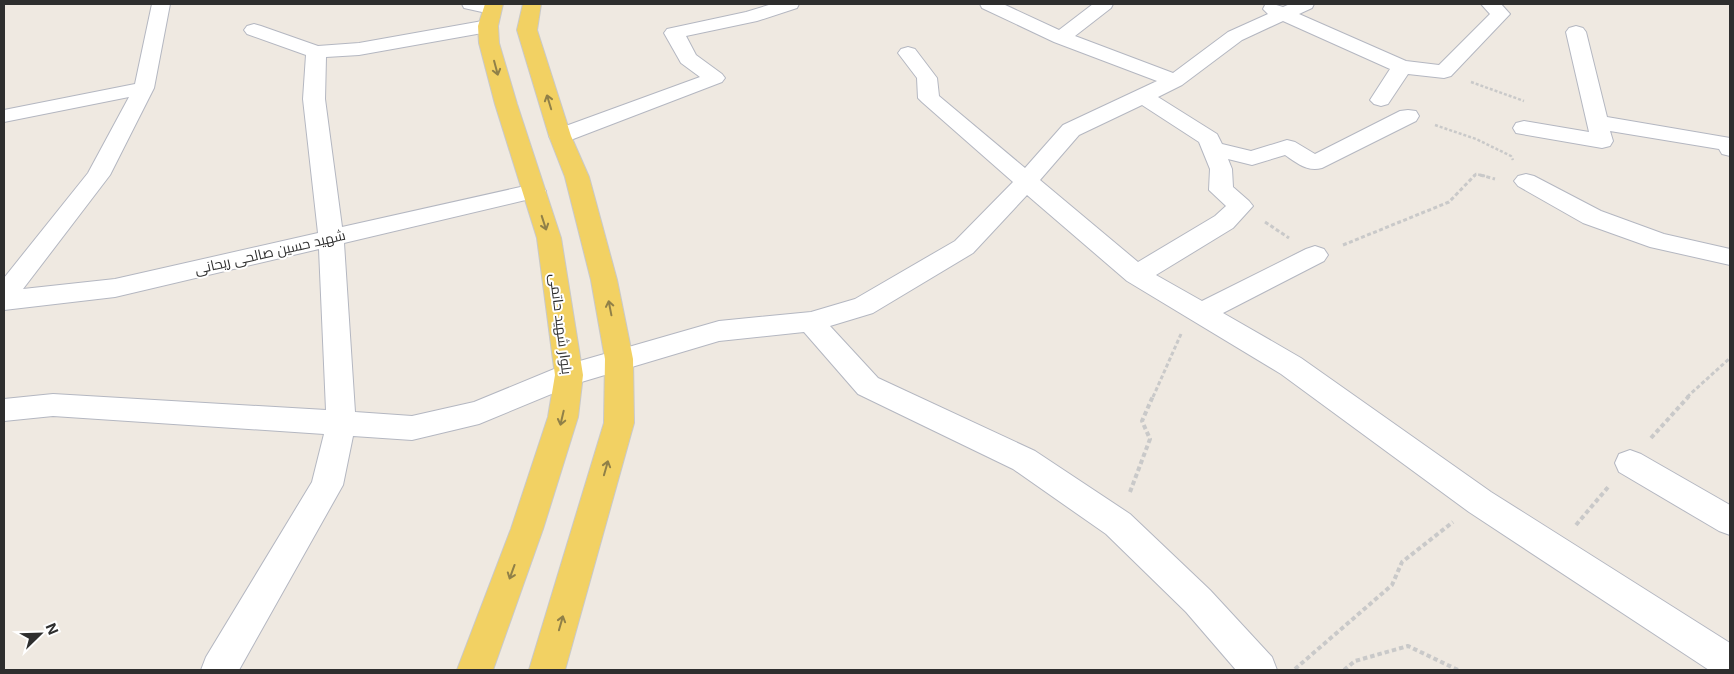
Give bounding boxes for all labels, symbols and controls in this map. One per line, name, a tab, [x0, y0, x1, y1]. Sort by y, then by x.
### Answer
one-way arrow	[492, 60, 501, 76]
one-way arrow	[544, 94, 554, 110]
one-way arrow	[540, 215, 550, 231]
street label: شهید حسین صالحی ریحانی	[193, 226, 347, 277]
street label: بلوار شهید حاتمی	[547, 273, 576, 375]
one-way arrow	[604, 300, 614, 316]
one-way arrow	[557, 409, 566, 425]
one-way arrow	[602, 460, 612, 476]
one-way arrow	[506, 564, 516, 579]
north arrow	[15, 609, 65, 659]
one-way arrow	[556, 616, 566, 632]
text: N	[43, 620, 62, 637]

